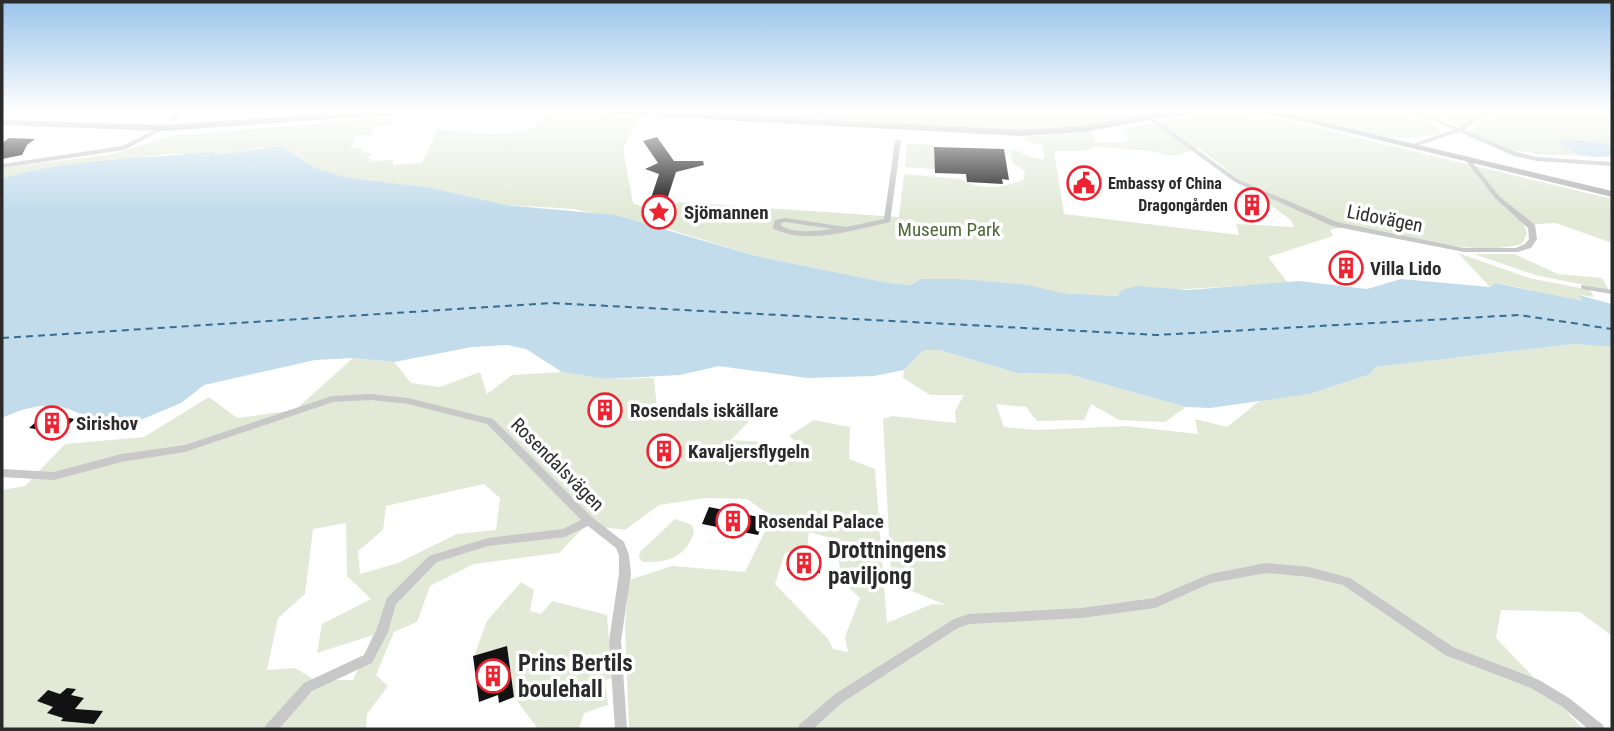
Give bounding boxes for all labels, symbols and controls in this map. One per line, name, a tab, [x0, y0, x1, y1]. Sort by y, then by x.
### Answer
public building icon: Embassy of China	[1065, 164, 1103, 202]
place label: Embassy of China	[1108, 174, 1222, 193]
building icon: Dragongården	[1233, 186, 1271, 224]
place icon: Sjömannen	[640, 193, 678, 231]
place label: Dragongården	[1138, 196, 1228, 215]
street label: Lidovägen	[1345, 200, 1425, 237]
place label: Sjömannen	[684, 201, 769, 224]
park label: Museum Park	[898, 218, 1001, 241]
building icon: Villa Lido	[1327, 249, 1365, 287]
place label: Villa Lido	[1370, 257, 1441, 280]
building icon: Rosendals iskällare	[586, 391, 624, 429]
place label: Rosendals iskällare	[630, 399, 778, 422]
building icon: Sirishov	[33, 404, 71, 442]
place label: Sirishov	[76, 412, 138, 435]
street label: Rosendalsvägen	[506, 413, 609, 516]
building icon: Kavaljersflygeln	[645, 432, 683, 470]
place label: Kavaljersflygeln	[688, 440, 810, 463]
building icon: Rosendal Palace	[714, 502, 752, 540]
place label: Rosendal Palace	[758, 510, 884, 533]
place label: Drottningens paviljong	[828, 537, 947, 590]
building icon: Drottningens paviljong	[785, 544, 823, 582]
place label: Prins Bertils boulehall	[518, 650, 633, 703]
building icon: Prins Bertils boulehall	[474, 657, 512, 695]

